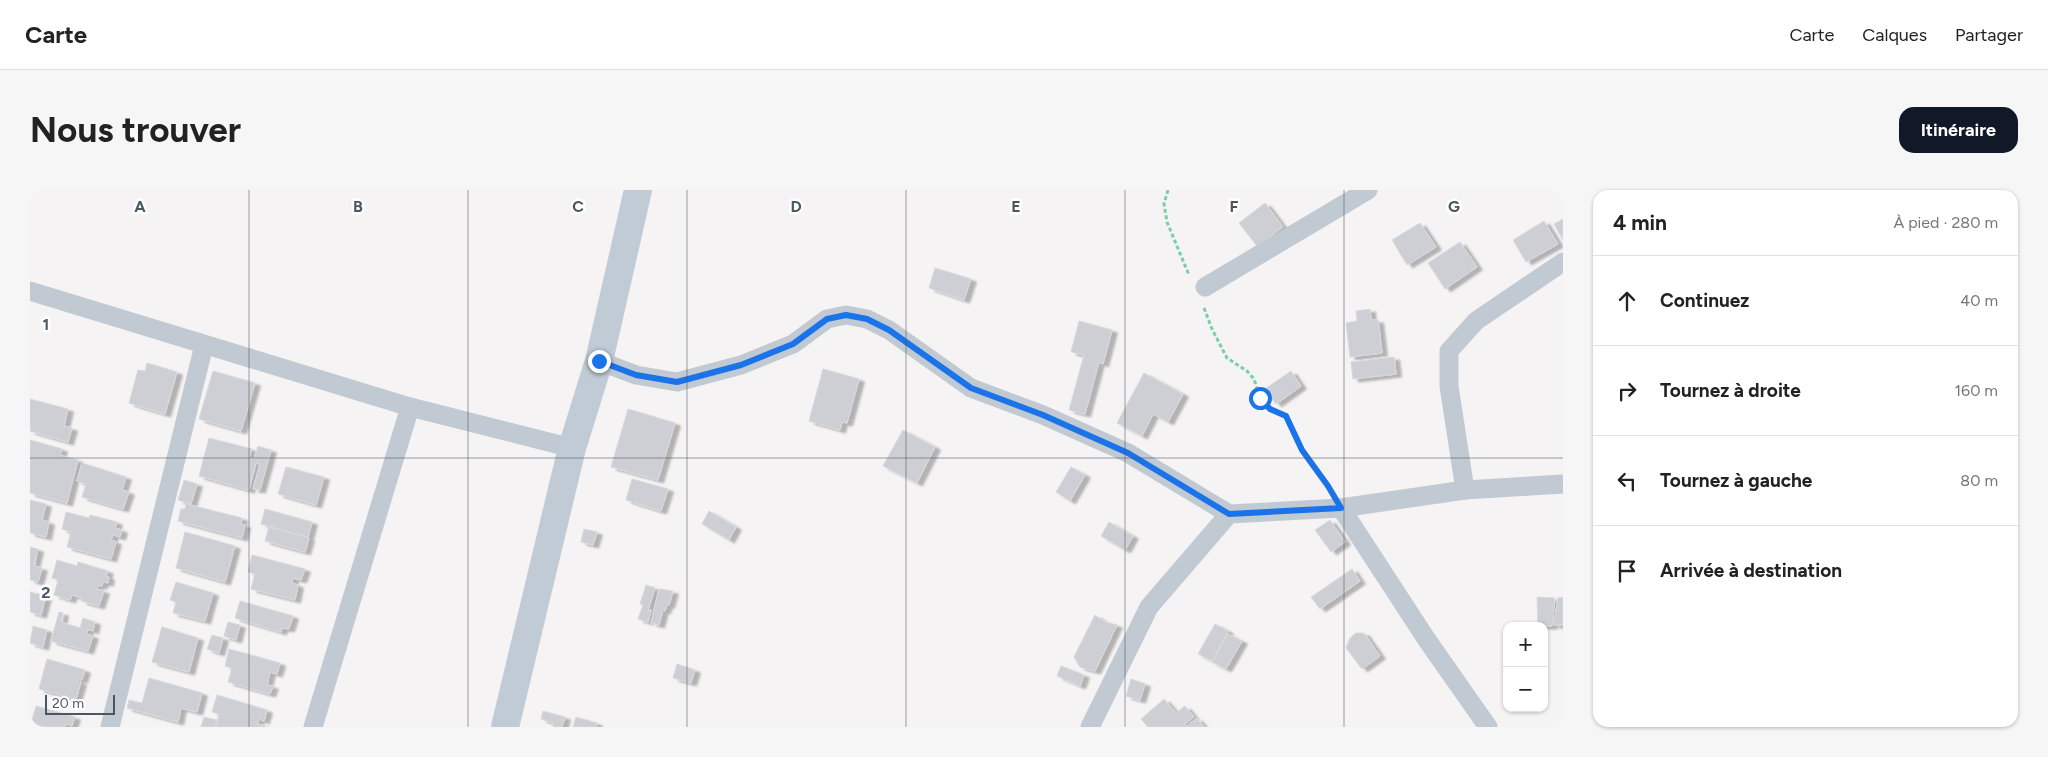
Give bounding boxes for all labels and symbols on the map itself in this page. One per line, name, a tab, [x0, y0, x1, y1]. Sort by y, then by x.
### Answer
text: A	[134, 197, 146, 216]
text: B	[353, 197, 363, 216]
text: C	[572, 197, 584, 216]
text: D	[790, 197, 802, 216]
text: E	[1011, 197, 1021, 216]
text: F	[1230, 197, 1239, 216]
text: G	[1448, 197, 1460, 216]
text: 1	[43, 315, 49, 334]
route end	[588, 350, 611, 373]
route start	[1249, 387, 1272, 410]
text: 2	[41, 583, 51, 602]
scale bar	[45, 692, 115, 715]

